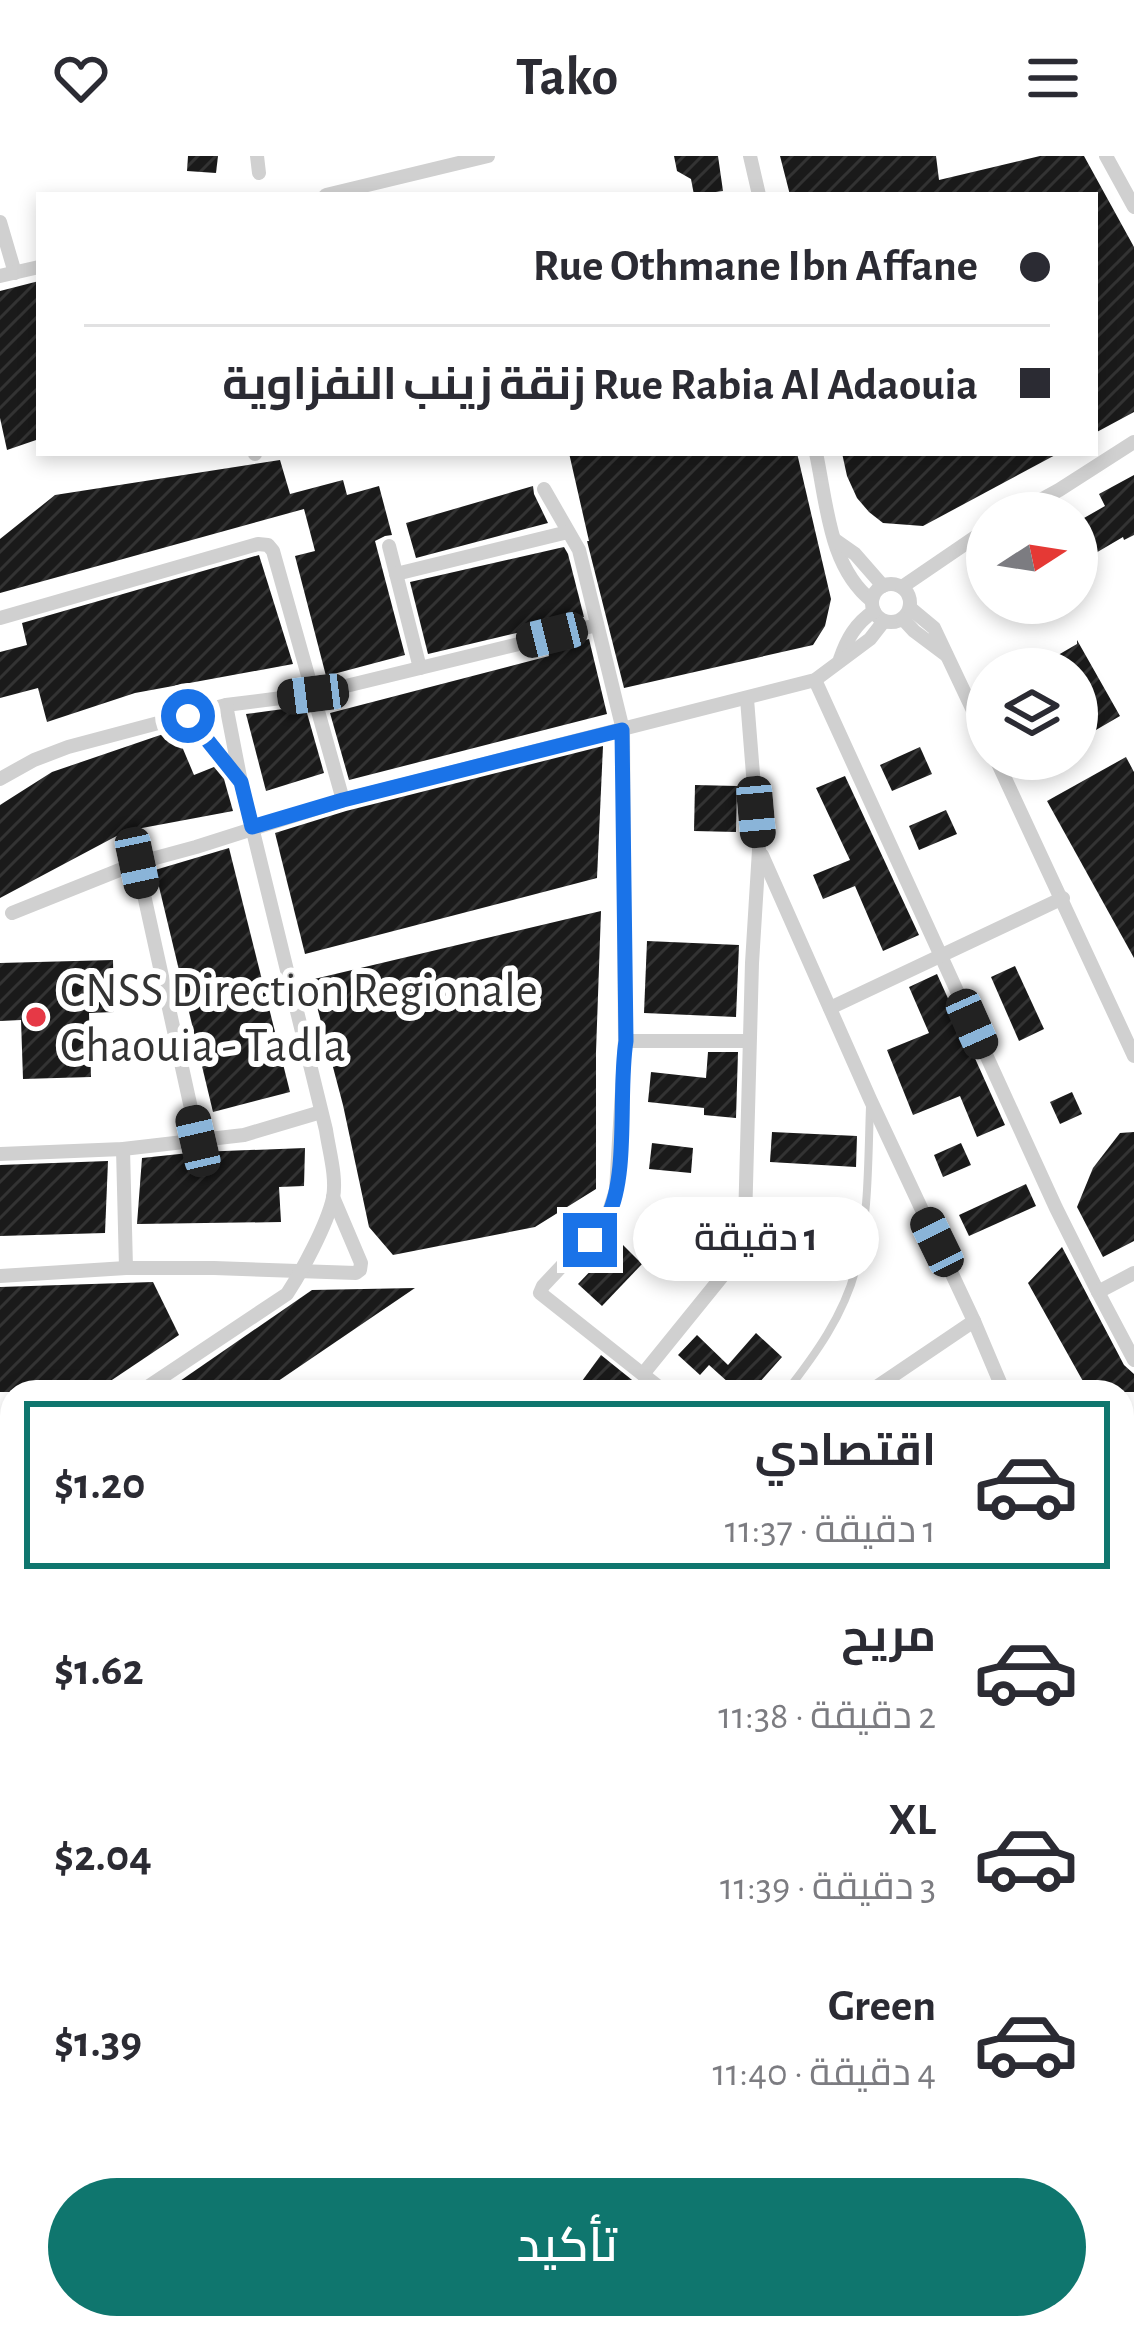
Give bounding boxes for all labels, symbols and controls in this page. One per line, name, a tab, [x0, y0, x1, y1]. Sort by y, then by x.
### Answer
icon: heart	[48, 45, 114, 111]
icon: menu	[1020, 45, 1086, 111]
text: Tako	[516, 51, 618, 105]
text: Rue Othmane Ibn Affane	[533, 244, 978, 289]
text: Rue Rabia Al Adaouia زنقة زينب النفزاوية	[222, 363, 978, 408]
north arrow	[966, 492, 1098, 624]
map controls	[966, 492, 1098, 780]
car	[513, 609, 591, 661]
button: layers	[966, 648, 1098, 780]
car	[275, 672, 351, 716]
route start	[161, 689, 215, 743]
car	[735, 775, 777, 849]
car	[112, 824, 162, 902]
place label: CNSS Direction Regionale Chaouia - Tadla	[60, 968, 538, 1071]
car	[941, 984, 1003, 1064]
marker: CNSS Direction Regionale Chaouia - Tadla	[23, 1004, 49, 1030]
car	[172, 1102, 224, 1180]
callout: 1 دقيقة	[632, 1198, 878, 1282]
car	[905, 1202, 969, 1282]
route end	[563, 1213, 617, 1267]
text: 1 دقيقة	[694, 1219, 818, 1258]
text: اقتصادي	[755, 1429, 936, 1474]
icon: car	[972, 1431, 1080, 1539]
text: $1.20	[54, 1462, 145, 1507]
text: 1 دقيقة · 11:37	[725, 1511, 936, 1550]
text: مريح	[841, 1615, 936, 1660]
icon: car	[972, 1617, 1080, 1725]
text: $1.62	[54, 1648, 144, 1693]
text: 2 دقيقة · 11:38	[718, 1697, 936, 1736]
text: XL	[888, 1798, 936, 1843]
icon: car	[972, 1803, 1080, 1911]
text: $2.04	[54, 1834, 152, 1879]
text: 3 دقيقة · 11:39	[720, 1868, 936, 1907]
text: Green	[828, 1984, 936, 2029]
icon: car	[972, 1989, 1080, 2097]
text: $1.39	[54, 2020, 142, 2065]
text: 4 دقيقة · 11:40	[712, 2054, 936, 2093]
button: تأكيد	[48, 2178, 1086, 2316]

